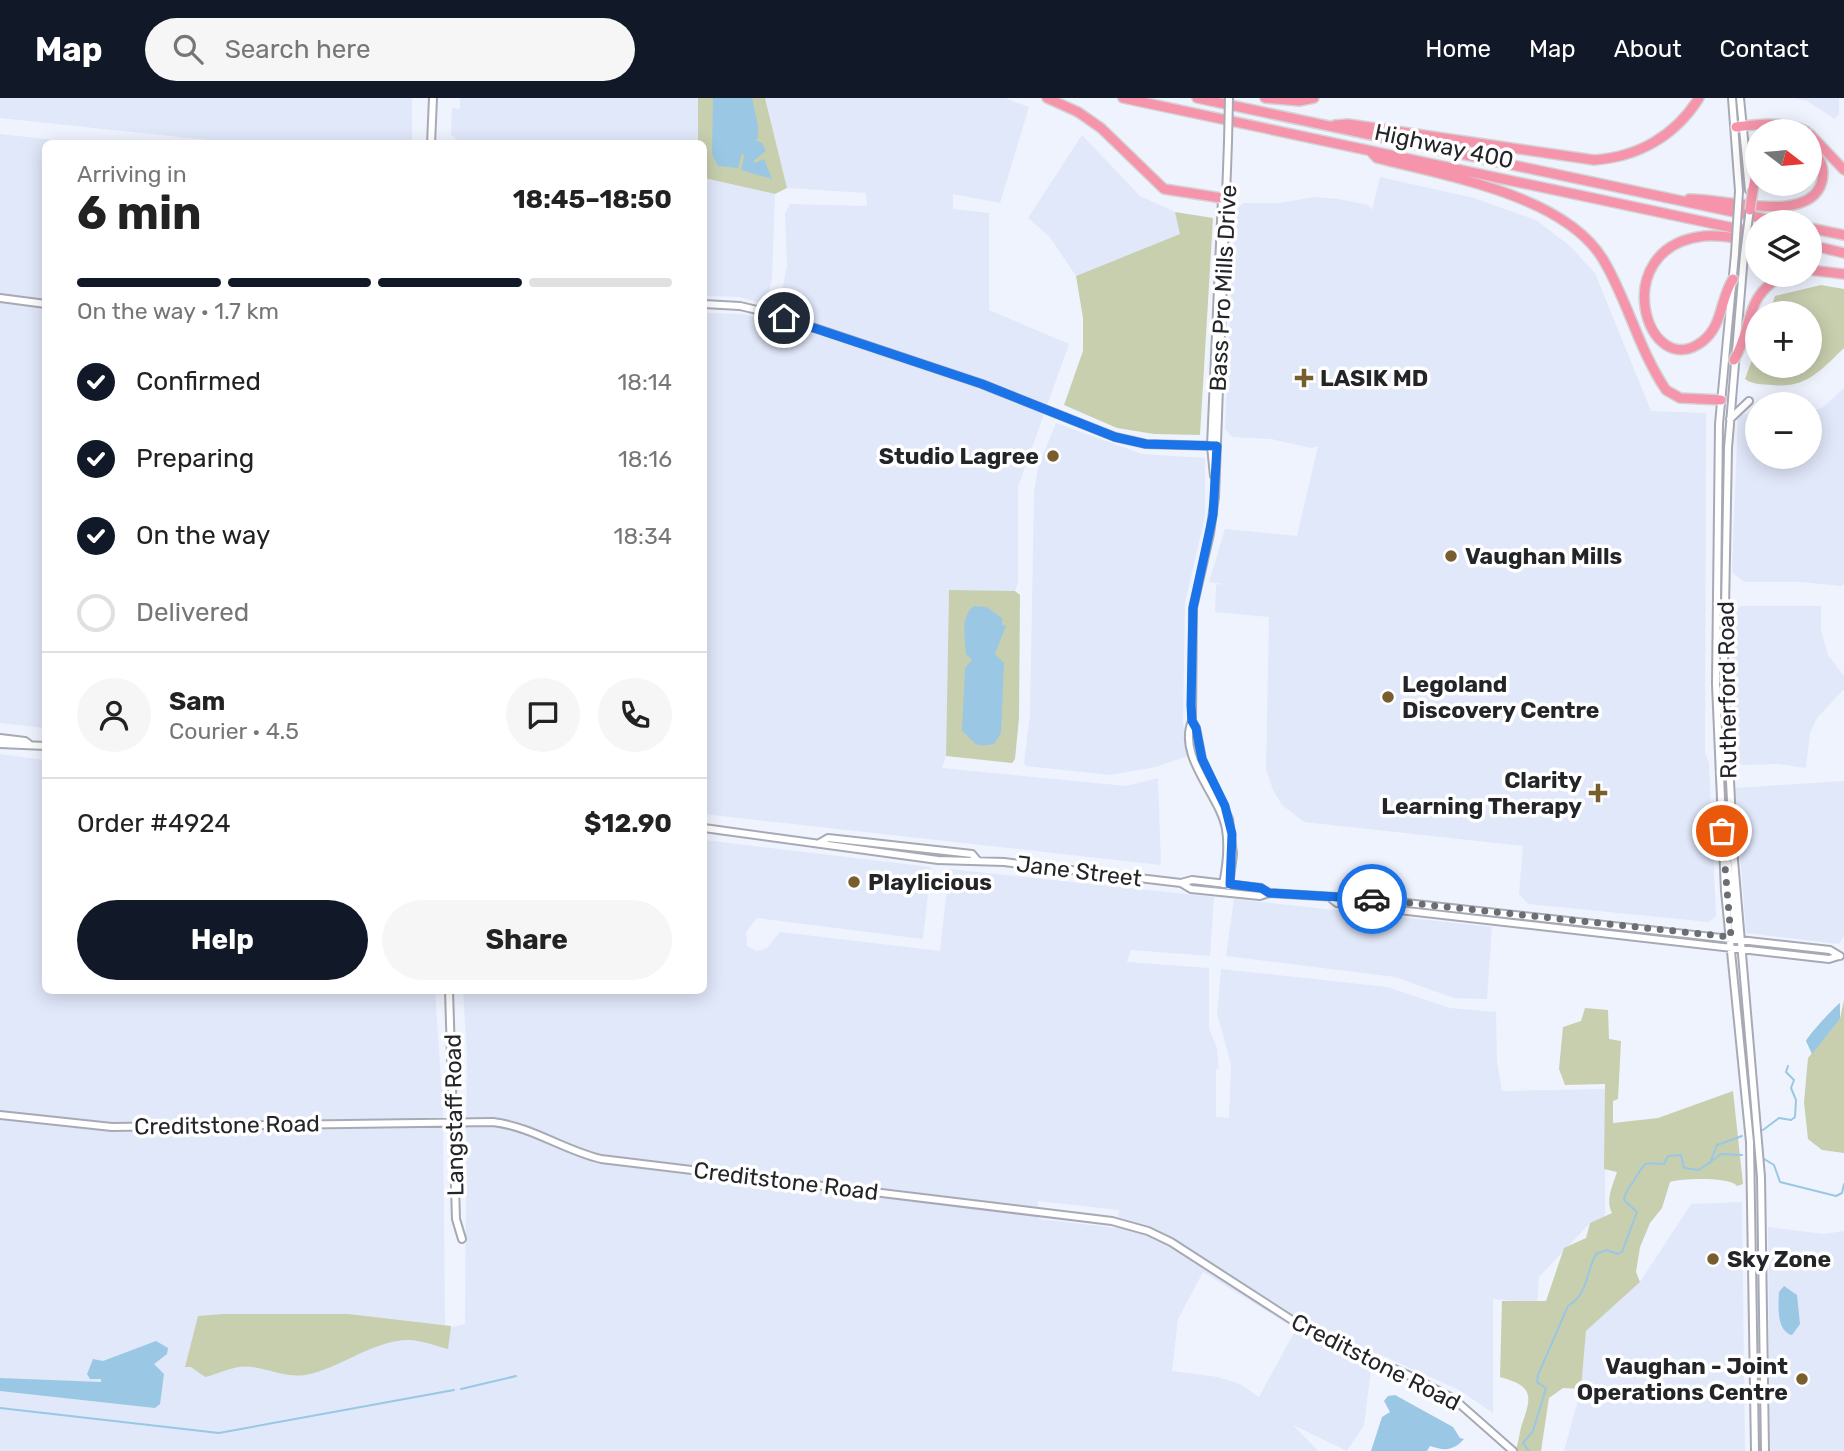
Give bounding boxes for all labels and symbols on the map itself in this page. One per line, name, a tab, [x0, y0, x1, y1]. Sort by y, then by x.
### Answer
street label: Highway 400	[1372, 118, 1516, 174]
north arrow	[1745, 119, 1822, 196]
street label: Bass Pro Mills Drive	[1204, 184, 1242, 392]
pin	[754, 288, 814, 348]
place label: LASIK MD	[1320, 364, 1428, 392]
marker: LASIK MD	[1294, 368, 1314, 388]
place label: Studio Lagree	[879, 442, 1039, 470]
marker: Studio Lagree	[1045, 448, 1061, 464]
place label: Vaughan Mills	[1465, 542, 1622, 570]
marker: Vaughan Mills	[1443, 548, 1459, 564]
street label: Rutherford Road	[1711, 601, 1743, 779]
place label: Legoland Discovery Centre	[1402, 670, 1600, 724]
marker: Legoland Discovery Centre	[1380, 689, 1396, 705]
place label: Clarity Learning Therapy	[1381, 766, 1582, 820]
marker: Clarity Learning Therapy	[1588, 783, 1608, 803]
pin	[1692, 801, 1752, 861]
street label: Jane Street	[1015, 849, 1143, 893]
courier	[1337, 864, 1407, 934]
place label: Playlicious	[868, 868, 992, 896]
marker: Playlicious	[846, 874, 862, 890]
street label: Langstaff Road	[439, 1034, 469, 1196]
street label: Creditstone Road	[134, 1109, 320, 1141]
street label: Creditstone Road	[692, 1156, 880, 1206]
place label: Sky Zone	[1727, 1245, 1831, 1273]
marker: Sky Zone	[1705, 1251, 1721, 1267]
street label: Creditstone Road	[1287, 1307, 1465, 1417]
place label: Vaughan - Joint Operations Centre	[1577, 1352, 1788, 1406]
marker: Vaughan - Joint Operations Centre	[1794, 1371, 1810, 1387]

